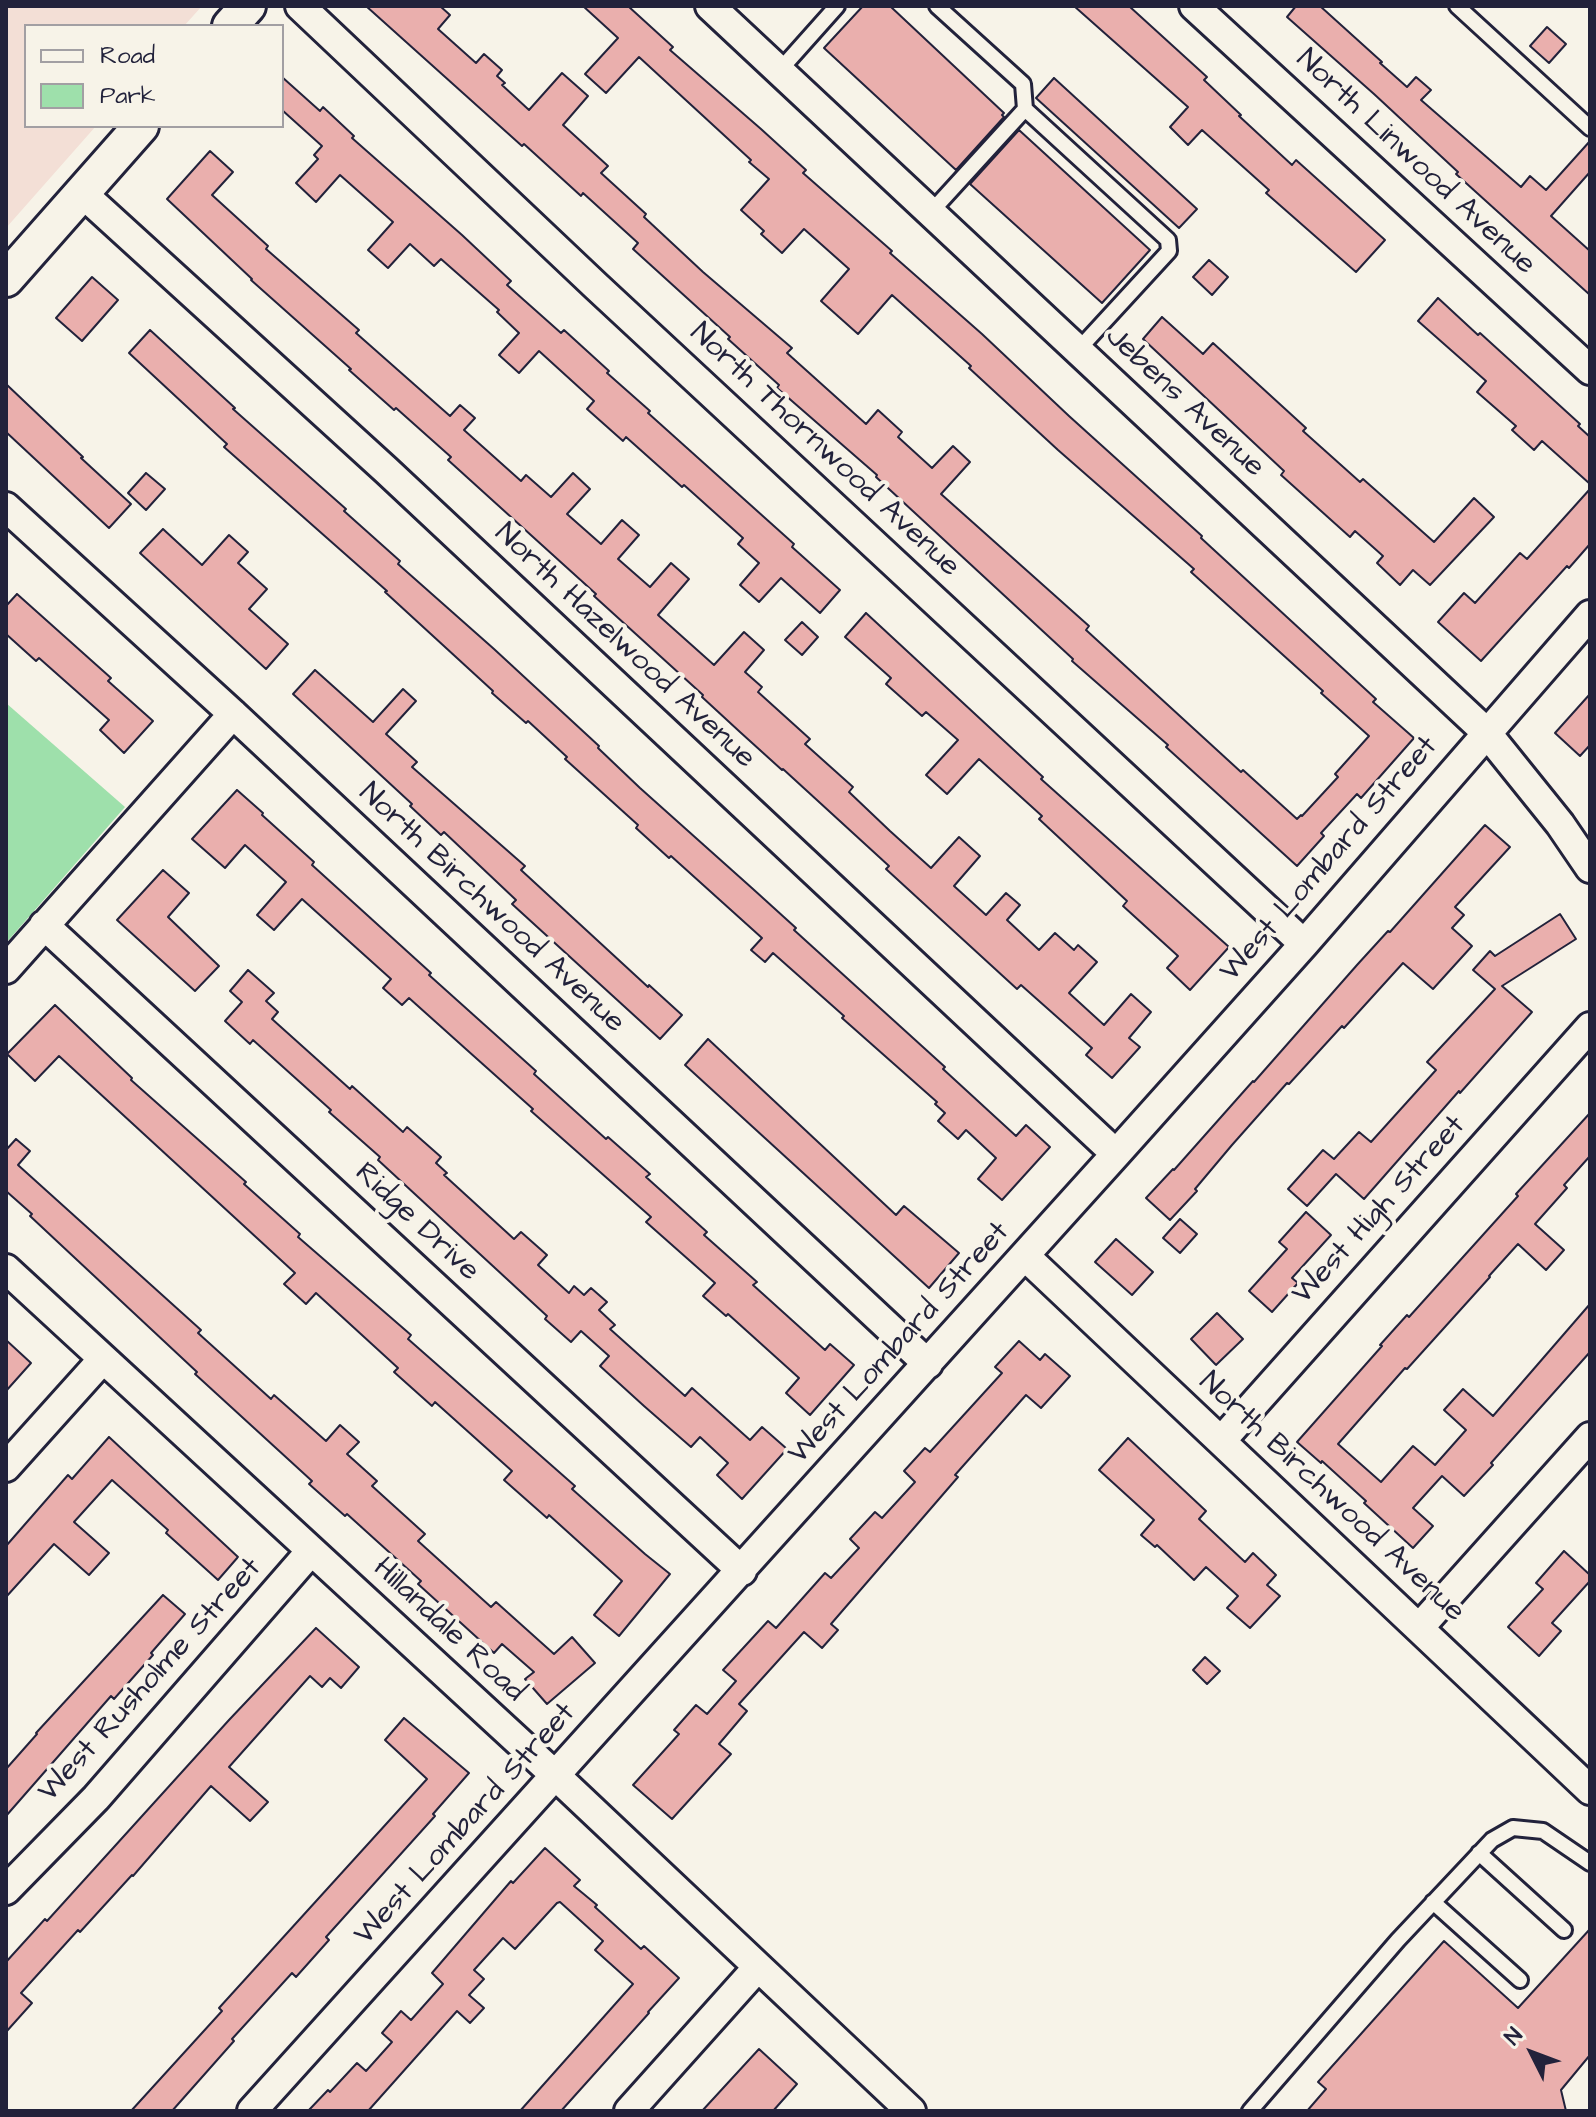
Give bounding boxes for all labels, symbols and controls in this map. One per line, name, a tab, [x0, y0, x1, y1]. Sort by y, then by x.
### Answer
legend	[24, 24, 284, 128]
text: Road	[100, 39, 155, 73]
street label: North Linwood Avenue	[1288, 43, 1542, 283]
text: Park	[100, 79, 156, 113]
street label: North Thornwood Avenue	[682, 316, 966, 586]
street label: Jebens Avenue	[1097, 320, 1271, 486]
street label: North Hazelwood Avenue	[486, 517, 762, 777]
street label: West Lombard Street	[1214, 730, 1446, 990]
street label: North Birchwood Avenue	[351, 776, 631, 1042]
street label: West High Street	[1286, 1109, 1474, 1313]
street label: Ridge Drive	[346, 1156, 486, 1290]
street label: West Lombard Street	[782, 1216, 1018, 1472]
street label: North Birchwood Avenue	[1191, 1365, 1471, 1631]
street label: Hillandale Road	[364, 1551, 532, 1711]
street label: West Rusholme Street	[32, 1552, 270, 1810]
street label: West Lombard Street	[348, 1697, 584, 1953]
north arrow	[1492, 2013, 1572, 2093]
text: N	[1498, 2021, 1530, 2052]

